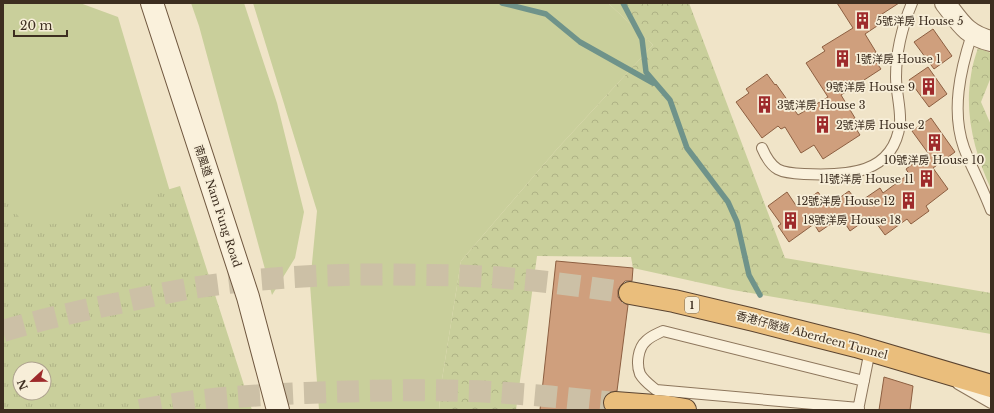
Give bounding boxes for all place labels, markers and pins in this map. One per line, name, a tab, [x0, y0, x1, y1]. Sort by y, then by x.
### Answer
building icon: 5號洋房 House 5	[853, 11, 873, 31]
place label: 5號洋房 House 5	[876, 14, 964, 28]
building icon: 1號洋房 House 1	[833, 49, 853, 69]
place label: 1號洋房 House 1	[856, 52, 941, 66]
building icon: 9號洋房 House 9	[918, 77, 938, 97]
place label: 9號洋房 House 9	[826, 80, 915, 94]
building icon: 3號洋房 House 3	[754, 95, 774, 115]
place label: 3號洋房 House 3	[777, 98, 866, 112]
building icon: 2號洋房 House 2	[813, 115, 833, 135]
place label: 2號洋房 House 2	[836, 118, 925, 132]
building icon: 10號洋房 House 10	[924, 132, 944, 152]
place label: 10號洋房 House 10	[884, 153, 984, 167]
building icon: 11號洋房 House 11	[917, 169, 937, 189]
place label: 11號洋房 House 11	[819, 172, 914, 186]
building icon: 12號洋房 House 12	[898, 191, 918, 211]
place label: 12號洋房 House 12	[797, 194, 895, 208]
building icon: 18號洋房 House 18	[780, 210, 800, 230]
place label: 18號洋房 House 18	[803, 213, 901, 227]

